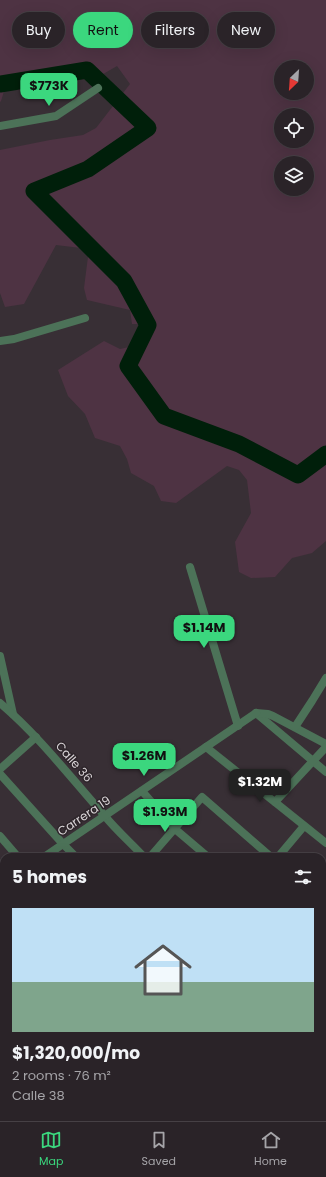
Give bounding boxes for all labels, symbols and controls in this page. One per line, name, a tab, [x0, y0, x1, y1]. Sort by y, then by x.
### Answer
chip: Buy	[12, 12, 65, 48]
chip: Rent	[73, 12, 133, 48]
chip: Filters	[141, 12, 209, 48]
chip: New	[217, 12, 275, 48]
north arrow	[274, 60, 314, 100]
map controls	[274, 60, 314, 196]
pin: $773K	[21, 73, 77, 107]
text: $773K	[29, 76, 69, 95]
button: locate	[274, 108, 314, 148]
button: layers	[274, 156, 314, 196]
pin: $1.14M	[171, 615, 237, 649]
text: $1.14M	[183, 618, 225, 637]
street label: Calle 36	[52, 738, 97, 786]
pin: $1.26M	[111, 743, 177, 777]
text: $1.26M	[122, 746, 166, 765]
pin: $1.32M	[227, 769, 293, 803]
text: $1.32M	[238, 772, 282, 791]
street label: Carrera 19	[54, 791, 114, 840]
pin: $1.93M	[132, 799, 198, 833]
text: $1.93M	[143, 802, 187, 821]
text: 5 homes	[12, 865, 87, 889]
icon: filters	[292, 866, 314, 888]
icon: home	[127, 934, 199, 1006]
text: $1,320,000/mo	[12, 1041, 140, 1065]
text: 2 rooms · 76 m²	[12, 1066, 111, 1085]
text: Calle 38	[12, 1086, 65, 1105]
tab: Map	[39, 1129, 63, 1170]
tab: Saved	[142, 1129, 176, 1170]
tab: Home	[254, 1129, 287, 1170]

